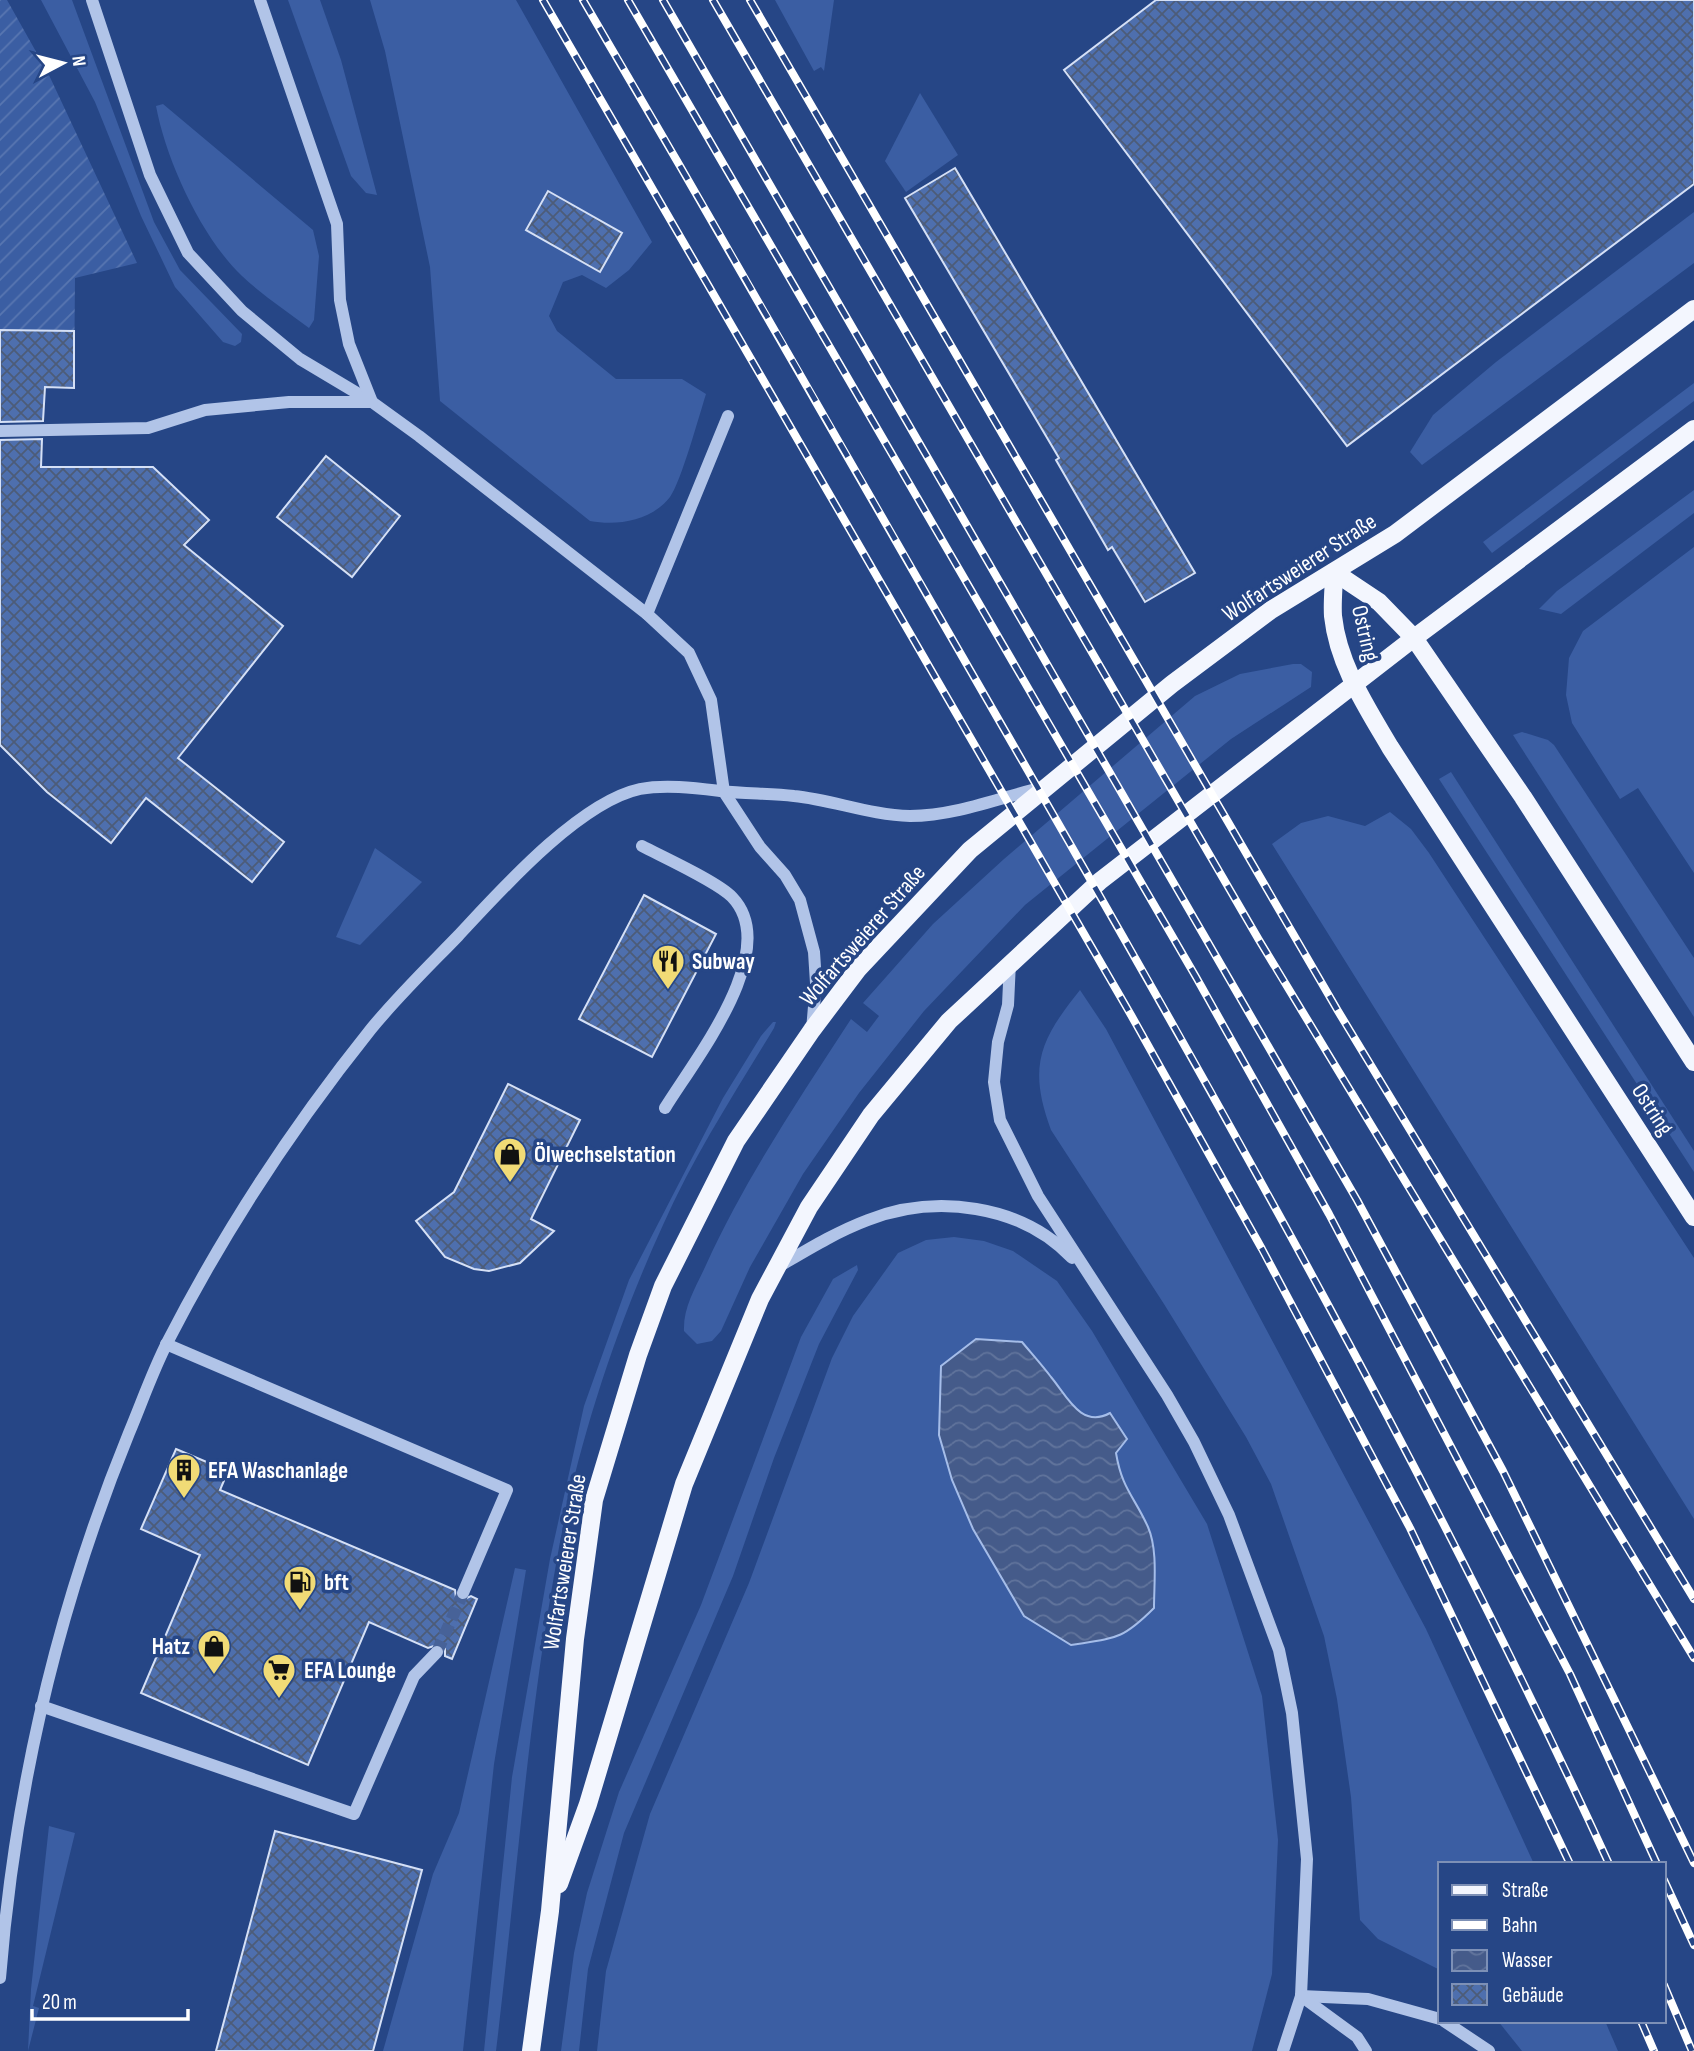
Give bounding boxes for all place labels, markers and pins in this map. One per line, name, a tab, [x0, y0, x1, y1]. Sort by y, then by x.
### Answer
restaurant icon: Subway	[649, 942, 687, 991]
place label: Subway	[692, 948, 755, 976]
shop icon: Ölwechselstation	[491, 1135, 529, 1184]
place label: Ölwechselstation	[534, 1141, 676, 1169]
building icon: EFA Waschanlage	[165, 1451, 203, 1500]
place label: EFA Waschanlage	[208, 1457, 348, 1485]
fuel station icon: bft	[281, 1563, 319, 1612]
place label: bft	[324, 1569, 349, 1597]
shop icon: Hatz	[195, 1627, 233, 1676]
place label: Hatz	[152, 1633, 190, 1661]
supermarket icon: EFA Lounge	[260, 1651, 298, 1700]
place label: EFA Lounge	[304, 1657, 396, 1685]

